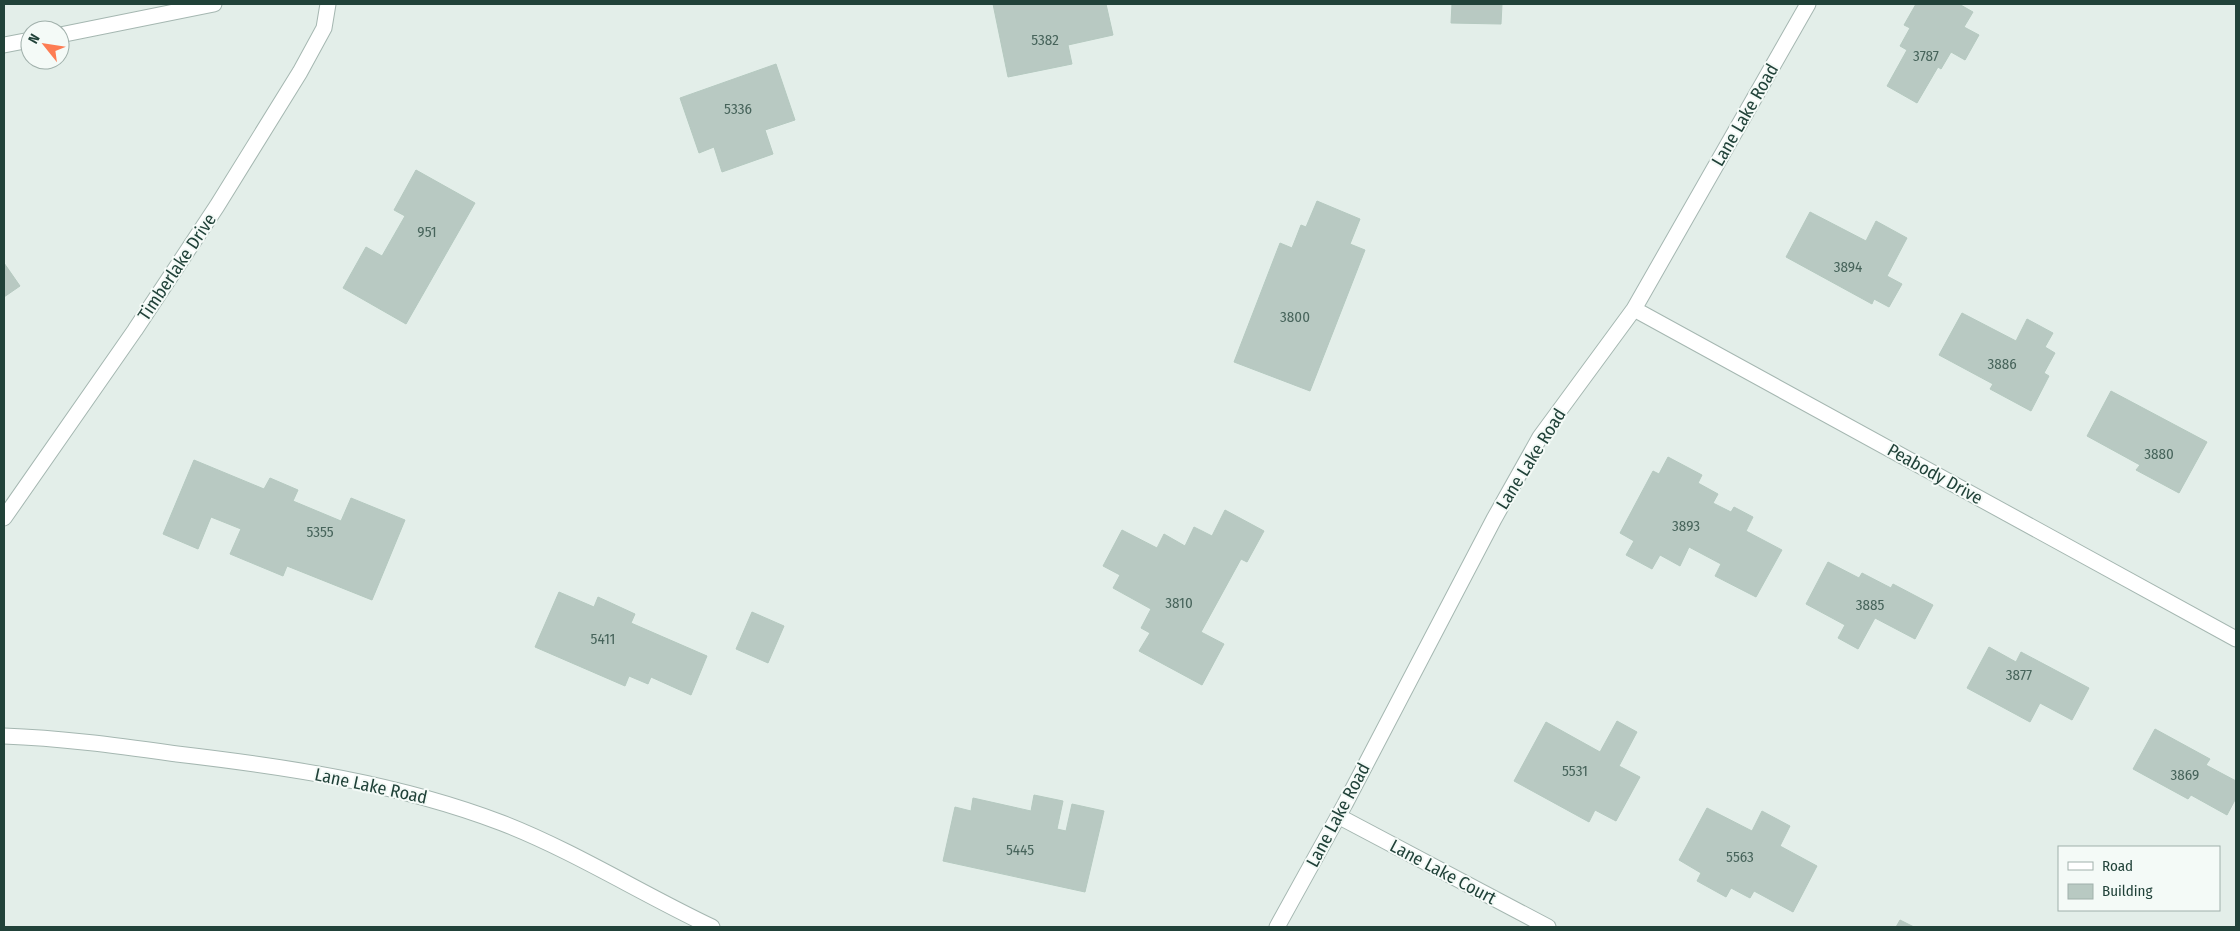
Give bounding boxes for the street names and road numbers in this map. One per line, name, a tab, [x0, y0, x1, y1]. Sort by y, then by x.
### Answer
street label: Lane Lake Road	[1707, 60, 1783, 170]
street label: Timberlake Drive	[133, 209, 221, 325]
street label: Lane Lake Road	[1491, 405, 1571, 513]
street label: Peabody Drive	[1884, 439, 1987, 509]
street label: Lane Lake Road	[1301, 759, 1375, 871]
street label: Lane Lake Road	[313, 763, 429, 809]
street label: Lane Lake Court	[1386, 835, 1500, 909]

